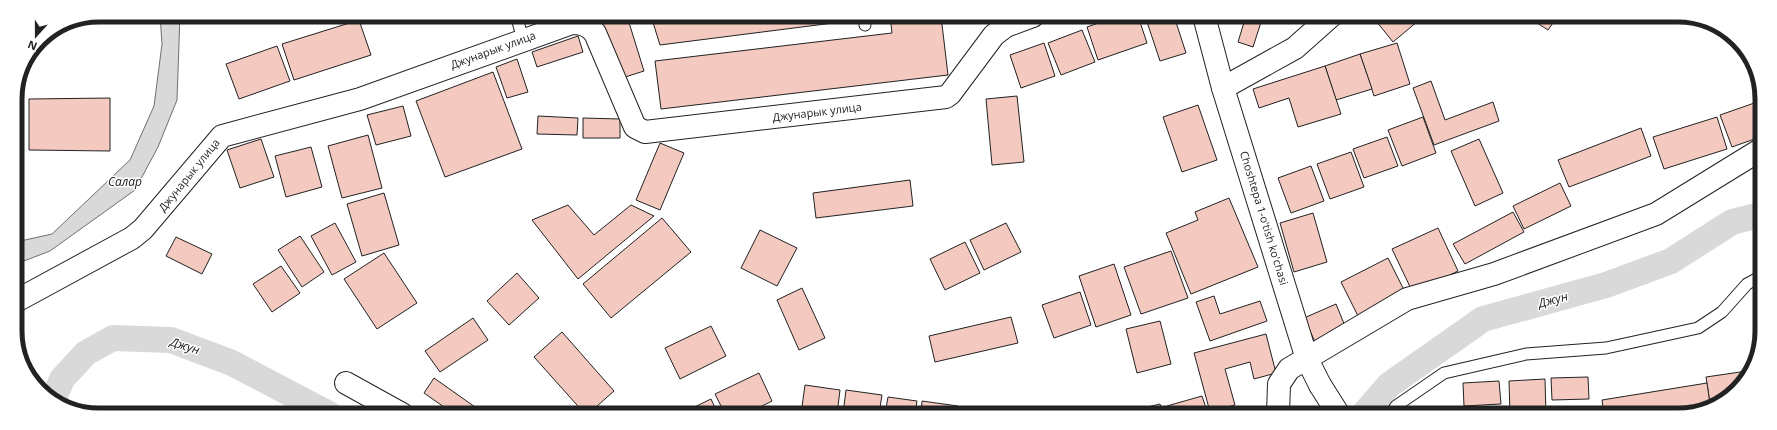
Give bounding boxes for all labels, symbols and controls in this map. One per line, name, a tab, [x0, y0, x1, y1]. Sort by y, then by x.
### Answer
north arrow	[16, 16, 56, 56]
street label: Джунарык улица	[448, 27, 538, 72]
text: N	[25, 37, 39, 54]
street label: Джунарык улица	[772, 99, 862, 124]
street label: Джунарык улица	[155, 135, 223, 214]
street label: Choshtepa 1-o'tish ko'chasi	[1237, 149, 1292, 287]
water label: Салар	[108, 173, 142, 190]
water label: Джун	[1535, 287, 1570, 312]
water label: Джун	[167, 332, 202, 358]

